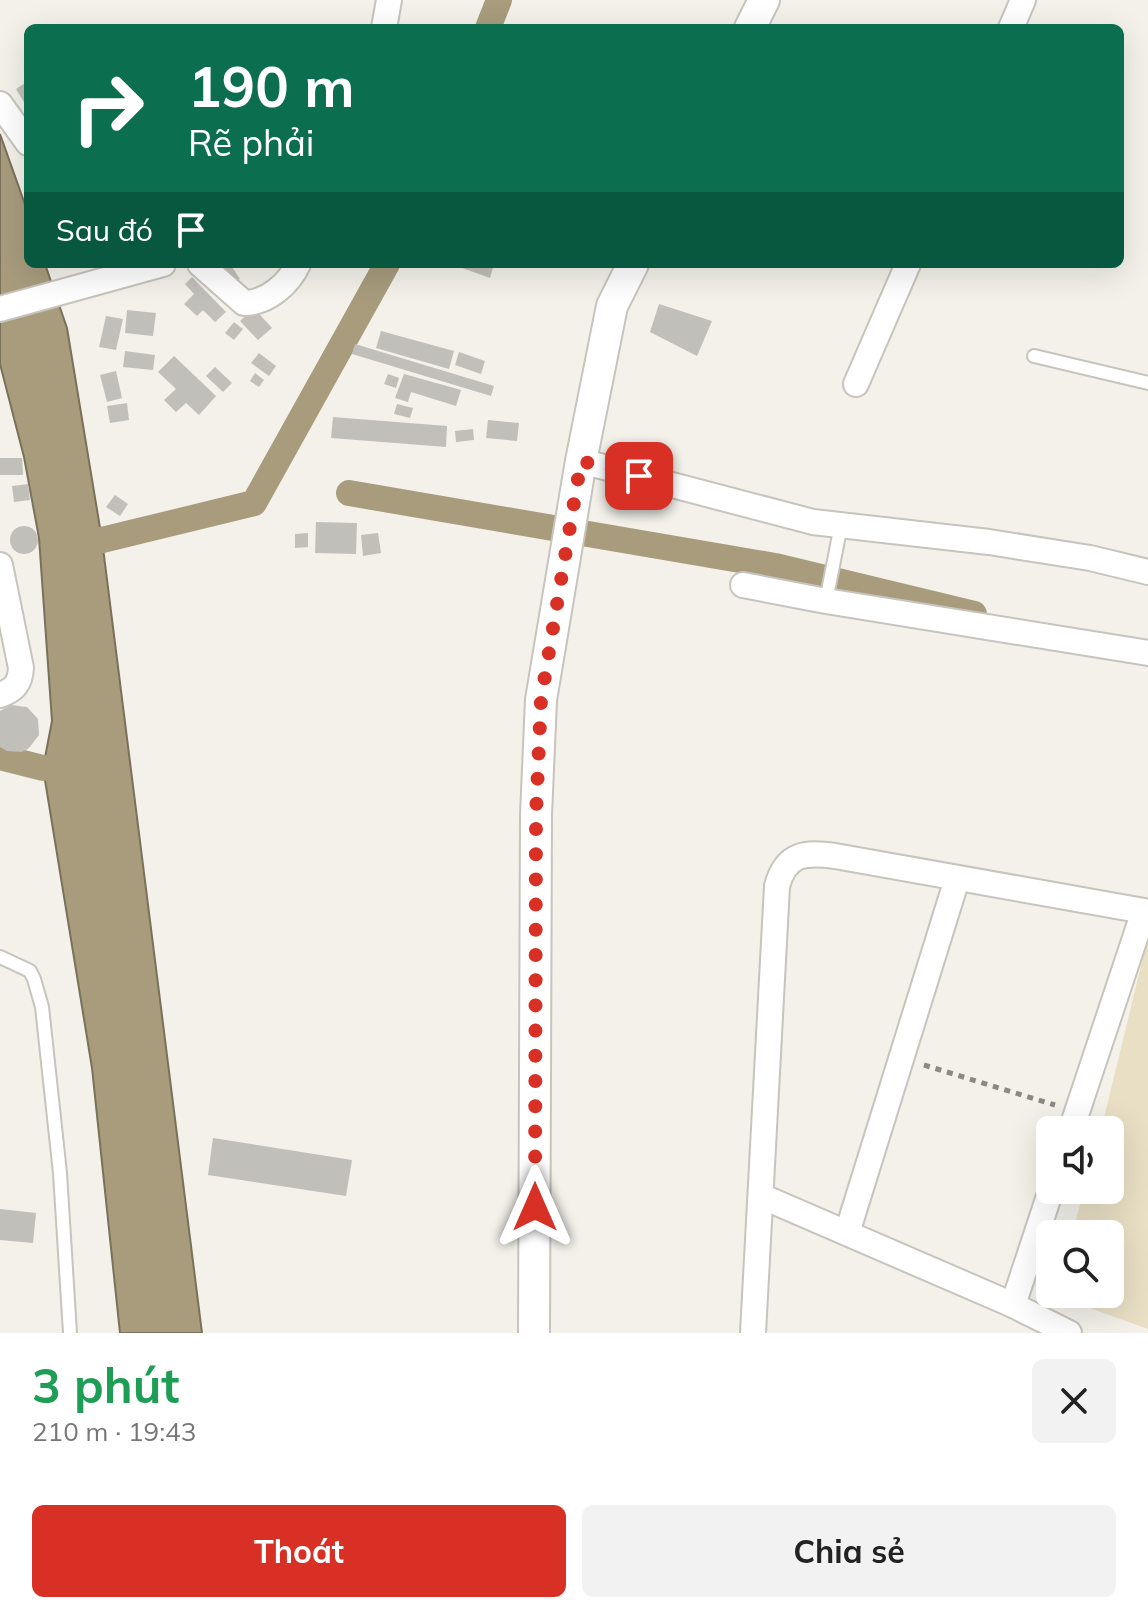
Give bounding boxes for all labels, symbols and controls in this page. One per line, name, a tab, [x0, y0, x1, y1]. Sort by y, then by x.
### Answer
text: 190 m	[188, 51, 355, 121]
icon: right	[56, 56, 160, 160]
text: Rẽ phải	[188, 120, 314, 165]
icon: arrive	[169, 208, 213, 252]
text: Sau đó	[56, 211, 153, 249]
pin	[605, 442, 673, 510]
icon: arrive	[617, 454, 661, 498]
map controls	[1036, 1116, 1124, 1308]
button: sound	[1036, 1116, 1124, 1204]
position arrow	[493, 1165, 577, 1249]
button: search	[1036, 1220, 1124, 1308]
text: 3 phút	[32, 1355, 179, 1415]
button: close	[1032, 1359, 1116, 1443]
text: 210 m · 19:43	[32, 1415, 196, 1448]
button: Thoát	[32, 1505, 566, 1597]
button: Chia sẻ	[582, 1505, 1116, 1597]

